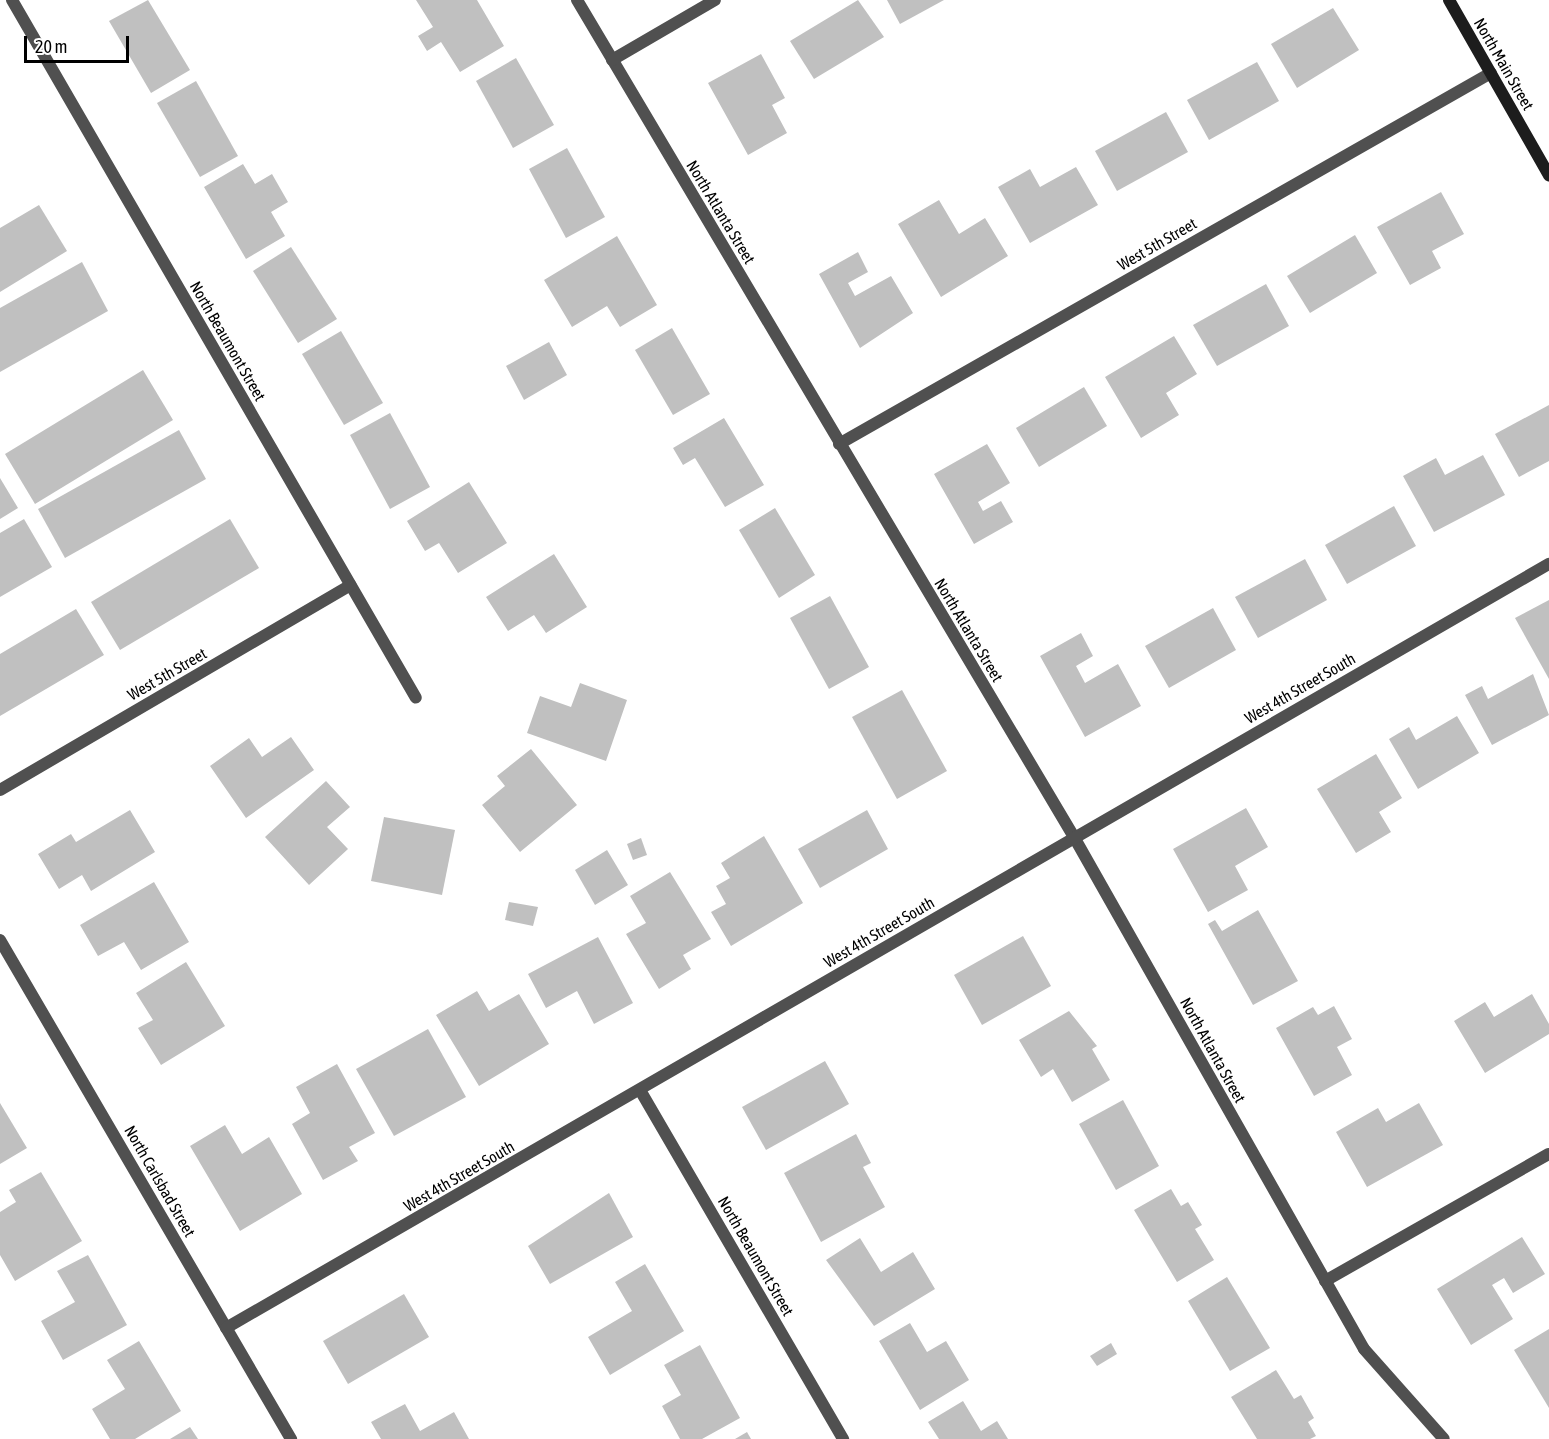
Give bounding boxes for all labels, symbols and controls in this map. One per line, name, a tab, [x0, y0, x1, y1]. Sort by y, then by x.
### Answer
street label: North Main Street	[1470, 15, 1538, 113]
scale bar	[27, 24, 132, 62]
text: 20 m	[35, 36, 67, 57]
street label: North Atlanta Street	[683, 157, 759, 267]
street label: West 5th Street	[1114, 214, 1200, 274]
street label: North Beaumont Street	[186, 278, 270, 404]
street label: North Atlanta Street	[931, 575, 1007, 685]
street label: West 5th Street	[124, 644, 210, 704]
street label: West 4th Street South	[1241, 649, 1359, 727]
street label: West 4th Street South	[820, 893, 938, 971]
street label: North Atlanta Street	[1176, 994, 1250, 1106]
street label: North Carlsbad Street	[120, 1122, 200, 1240]
street label: West 4th Street South	[400, 1137, 518, 1215]
street label: North Beaumont Street	[714, 1193, 798, 1319]

